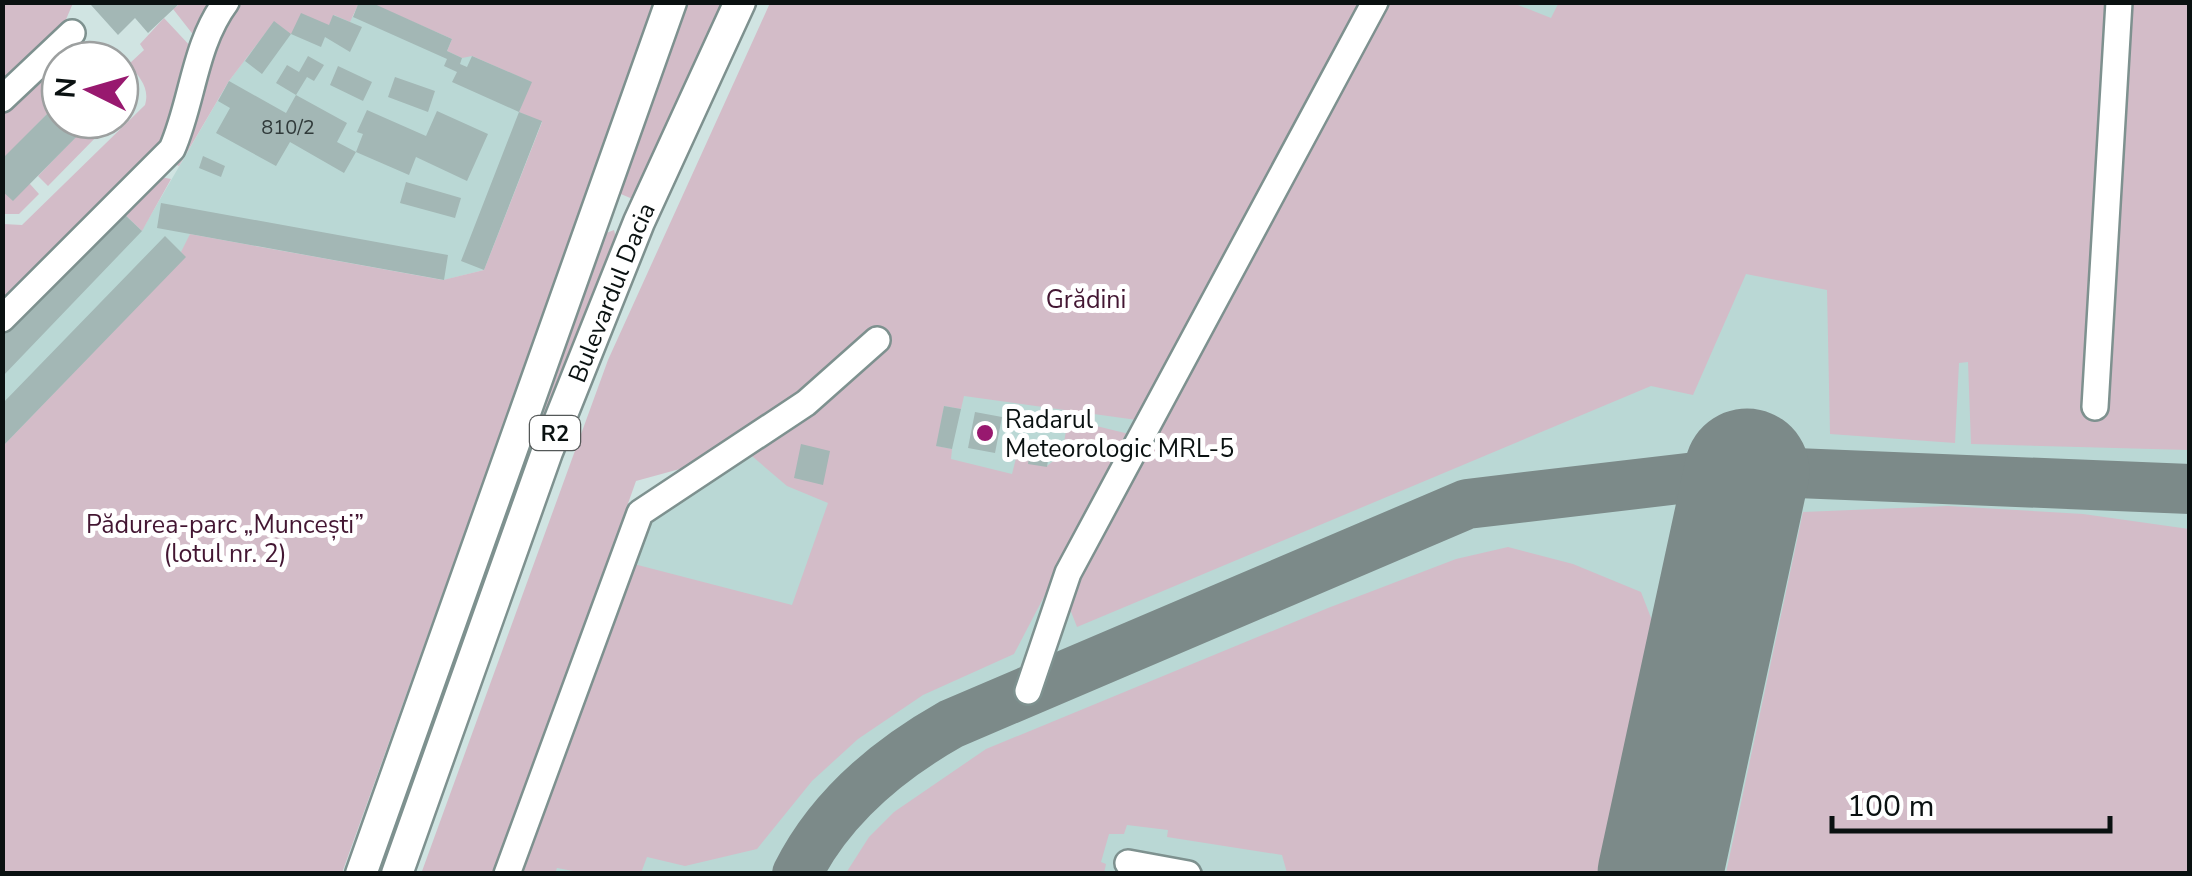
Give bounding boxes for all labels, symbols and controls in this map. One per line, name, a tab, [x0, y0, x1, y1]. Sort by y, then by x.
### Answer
north arrow	[40, 40, 140, 140]
text: N	[46, 76, 86, 100]
house number: 810/2	[261, 114, 315, 141]
street label: Bulevardul Dacia	[561, 197, 664, 388]
park label: Grădini	[1046, 283, 1126, 317]
place label: Radarul Meteorologic MRL-5	[1005, 403, 1234, 466]
road number: R2	[530, 416, 580, 450]
marker: Radarul Meteorologic MRL-5	[974, 422, 996, 444]
park label: Pădurea-parc „Muncești” (lotul nr. 2)	[86, 508, 364, 571]
scale bar	[1832, 771, 2110, 833]
text: 100 m	[1847, 786, 1934, 827]

